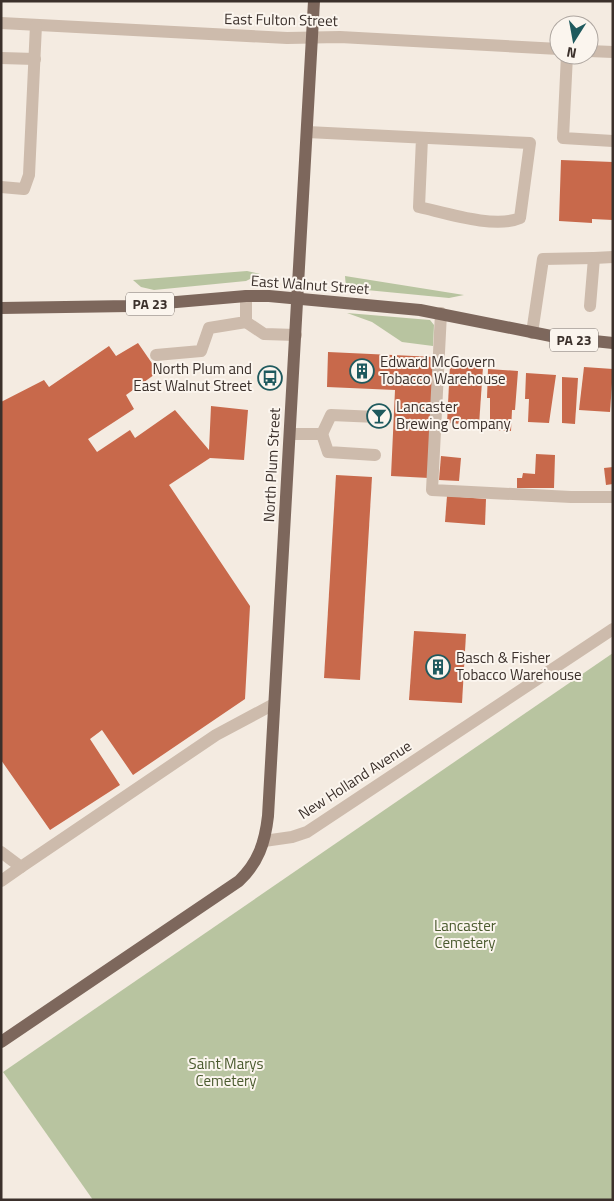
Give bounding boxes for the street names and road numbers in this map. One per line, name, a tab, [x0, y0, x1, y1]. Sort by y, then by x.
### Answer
street label: East Fulton Street	[224, 7, 339, 32]
street label: East Walnut Street	[250, 269, 371, 300]
road number: PA 23	[126, 292, 174, 316]
road number: PA 23	[550, 328, 598, 352]
street label: North Plum Street	[257, 406, 286, 523]
street label: New Holland Avenue	[294, 734, 416, 825]

